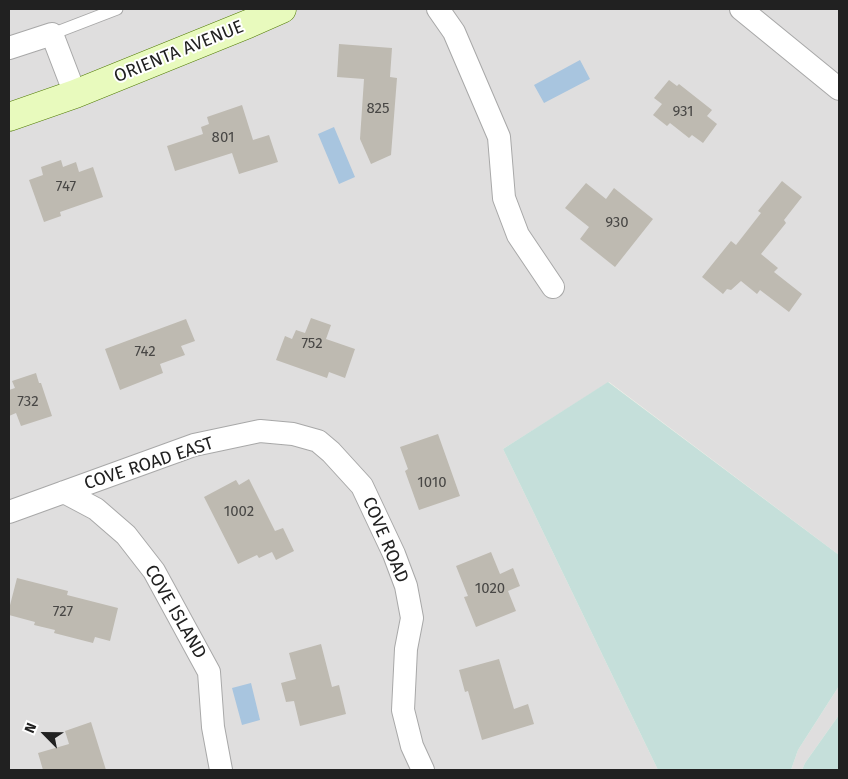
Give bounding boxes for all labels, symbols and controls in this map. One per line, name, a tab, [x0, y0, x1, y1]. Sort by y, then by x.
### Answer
street label: ORIENTA AVENUE	[111, 16, 247, 88]
house number: 825	[366, 100, 390, 118]
house number: 931	[672, 103, 694, 121]
house number: 801	[212, 129, 234, 147]
house number: 747	[56, 178, 76, 196]
house number: 930	[605, 214, 629, 232]
house number: 752	[301, 335, 323, 353]
house number: 742	[134, 343, 156, 361]
house number: 732	[17, 393, 39, 411]
street label: COVE ROAD EAST	[82, 433, 216, 495]
house number: 1010	[417, 474, 447, 492]
street label: COVE ROAD	[357, 494, 413, 586]
house number: 1002	[224, 503, 254, 521]
street label: COVE ISLAND	[139, 561, 211, 663]
house number: 1020	[475, 580, 505, 598]
house number: 727	[53, 603, 73, 621]
north arrow	[20, 709, 70, 759]
text: N	[21, 720, 40, 736]

